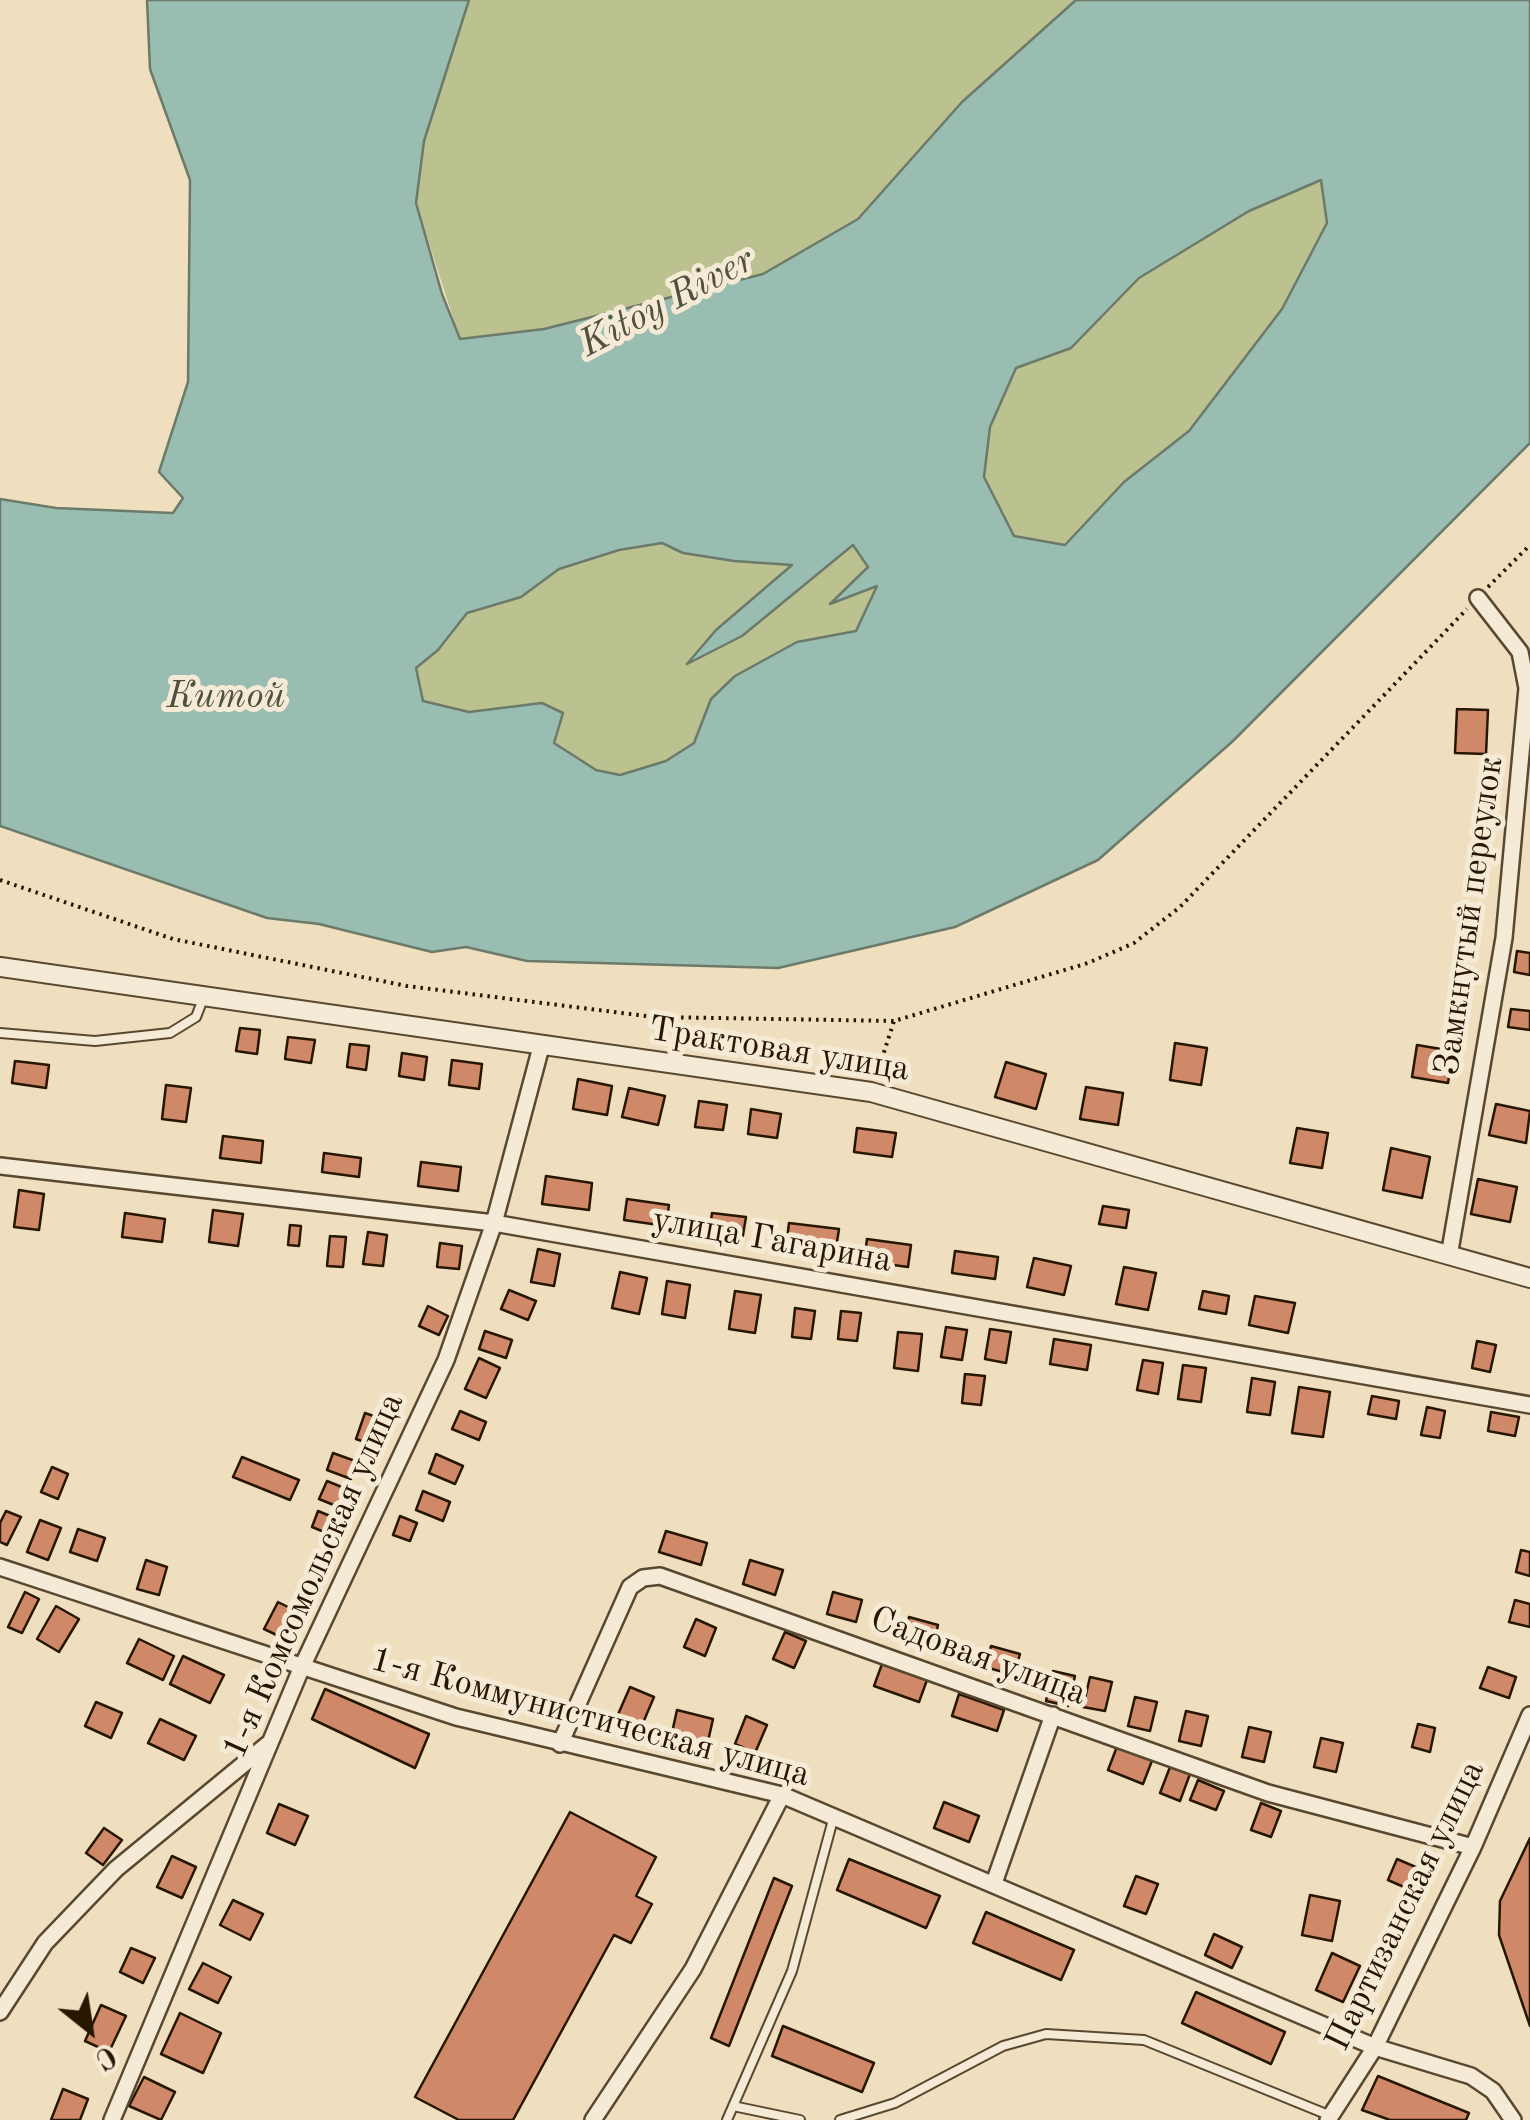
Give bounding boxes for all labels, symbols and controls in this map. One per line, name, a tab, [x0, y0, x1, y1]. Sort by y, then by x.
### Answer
water label: Kitoy River	[572, 238, 762, 368]
water label: Китой	[167, 674, 285, 720]
street label: Замкнутый переулок	[1427, 754, 1513, 1078]
street label: Трактовая улица	[646, 1009, 912, 1091]
street label: улица Гагарина	[649, 1199, 895, 1283]
street label: 1-я Комсомольская улица	[214, 1387, 414, 1765]
street label: Садовая улица	[864, 1598, 1092, 1716]
street label: 1-я Коммунистическая улица	[366, 1639, 814, 1797]
street label: Партизанская улица	[1317, 1754, 1495, 2058]
north arrow	[40, 1980, 140, 2080]
text: С	[90, 2039, 120, 2073]

